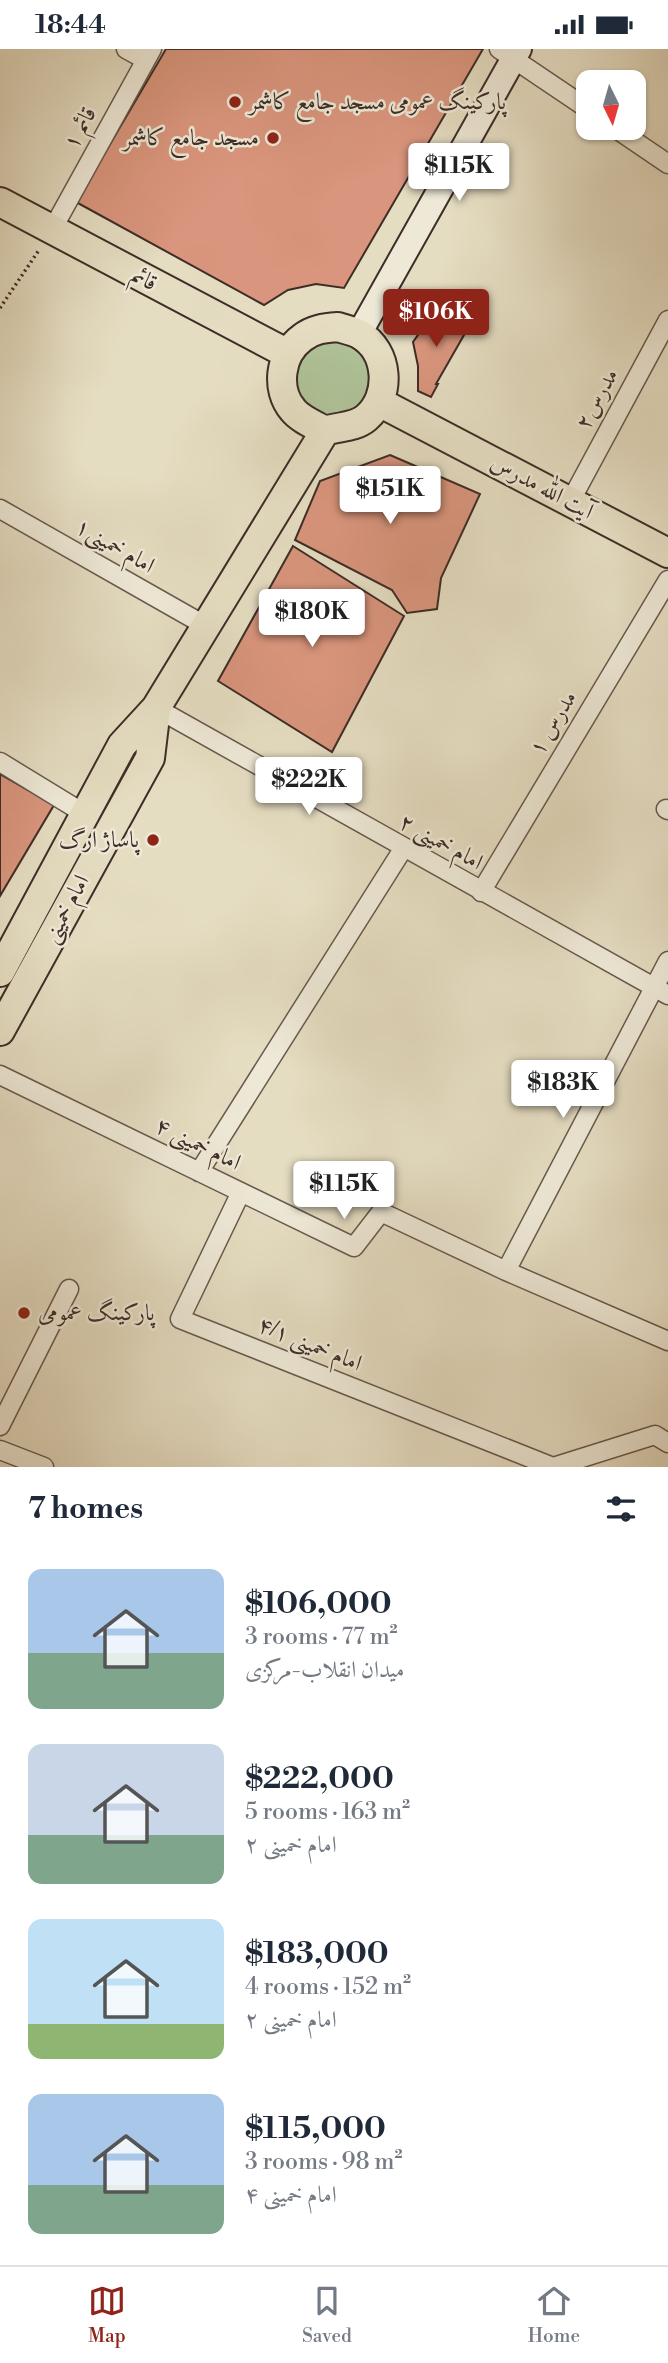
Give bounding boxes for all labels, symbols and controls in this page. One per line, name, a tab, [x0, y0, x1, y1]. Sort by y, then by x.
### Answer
text: 18:44	[35, 9, 106, 41]
north arrow	[576, 70, 646, 140]
map controls	[576, 70, 646, 140]
place label: پارکینگ عمومی مسجد جامع کاشمر	[247, 87, 508, 122]
marker: پارکینگ عمومی مسجد جامع کاشمر	[227, 94, 243, 110]
street label: قائم ۱	[57, 102, 107, 156]
place label: مسجد جامع کاشمر	[121, 124, 259, 158]
marker: مسجد جامع کاشمر	[265, 130, 281, 146]
pin: $115K	[410, 143, 508, 203]
text: $115K	[424, 152, 494, 180]
street label: قائم	[124, 261, 162, 302]
pin: $106K	[387, 289, 485, 349]
text: $106K	[399, 298, 473, 326]
street label: مدرس۲	[569, 364, 625, 434]
street label: آیت الله مدرس	[486, 444, 603, 527]
pin: $151K	[341, 467, 439, 526]
text: $151K	[356, 475, 424, 503]
street label: امام خمینی۱	[68, 512, 160, 584]
pin: $180K	[263, 589, 361, 649]
text: $180K	[275, 598, 349, 626]
street label: مدرس ۱	[523, 686, 583, 760]
pin: $222K	[260, 757, 358, 817]
text: $222K	[271, 766, 347, 794]
street label: امام خمینی ۲	[392, 808, 488, 881]
place label: پاساژ ارگ	[59, 826, 141, 856]
marker: پاساژ ارگ	[145, 832, 161, 848]
street label: امام خمینی	[36, 870, 100, 950]
pin: $183K	[514, 1061, 612, 1120]
text: $183K	[527, 1069, 599, 1097]
street label: امام خمینی ۴	[148, 1111, 245, 1181]
pin: $115K	[295, 1161, 393, 1221]
text: $115K	[309, 1170, 379, 1198]
place label: پارکینگ عمومی	[38, 1298, 156, 1329]
marker: پارکینگ عمومی	[16, 1305, 32, 1321]
street label: امام خمینی ۴/۱	[252, 1311, 366, 1382]
text: 7 homes	[28, 1490, 143, 1528]
icon: filters	[602, 1490, 640, 1528]
text: $106,000	[245, 1585, 392, 1623]
icon: home	[84, 1597, 168, 1681]
text: 3 rooms · 77 m²	[245, 1623, 398, 1651]
text: میدان انقلاب-مرکزی	[245, 1656, 404, 1684]
text: $222,000	[245, 1760, 394, 1798]
icon: home	[84, 1772, 168, 1856]
text: 5 rooms · 163 m²	[245, 1798, 410, 1826]
text: امام خمینی ۲	[245, 1831, 337, 1859]
text: $183,000	[245, 1935, 389, 1973]
icon: home	[84, 1947, 168, 2031]
text: 4 rooms · 152 m²	[245, 1973, 411, 2001]
text: امام خمینی ۲	[245, 2006, 337, 2034]
text: $115,000	[245, 2110, 386, 2148]
icon: home	[84, 2122, 168, 2206]
text: 3 rooms · 98 m²	[245, 2148, 402, 2176]
text: امام خمینی ۴	[245, 2181, 337, 2209]
tab: Map	[88, 2282, 126, 2348]
tab: Saved	[302, 2282, 352, 2348]
tab: Home	[528, 2282, 580, 2348]

